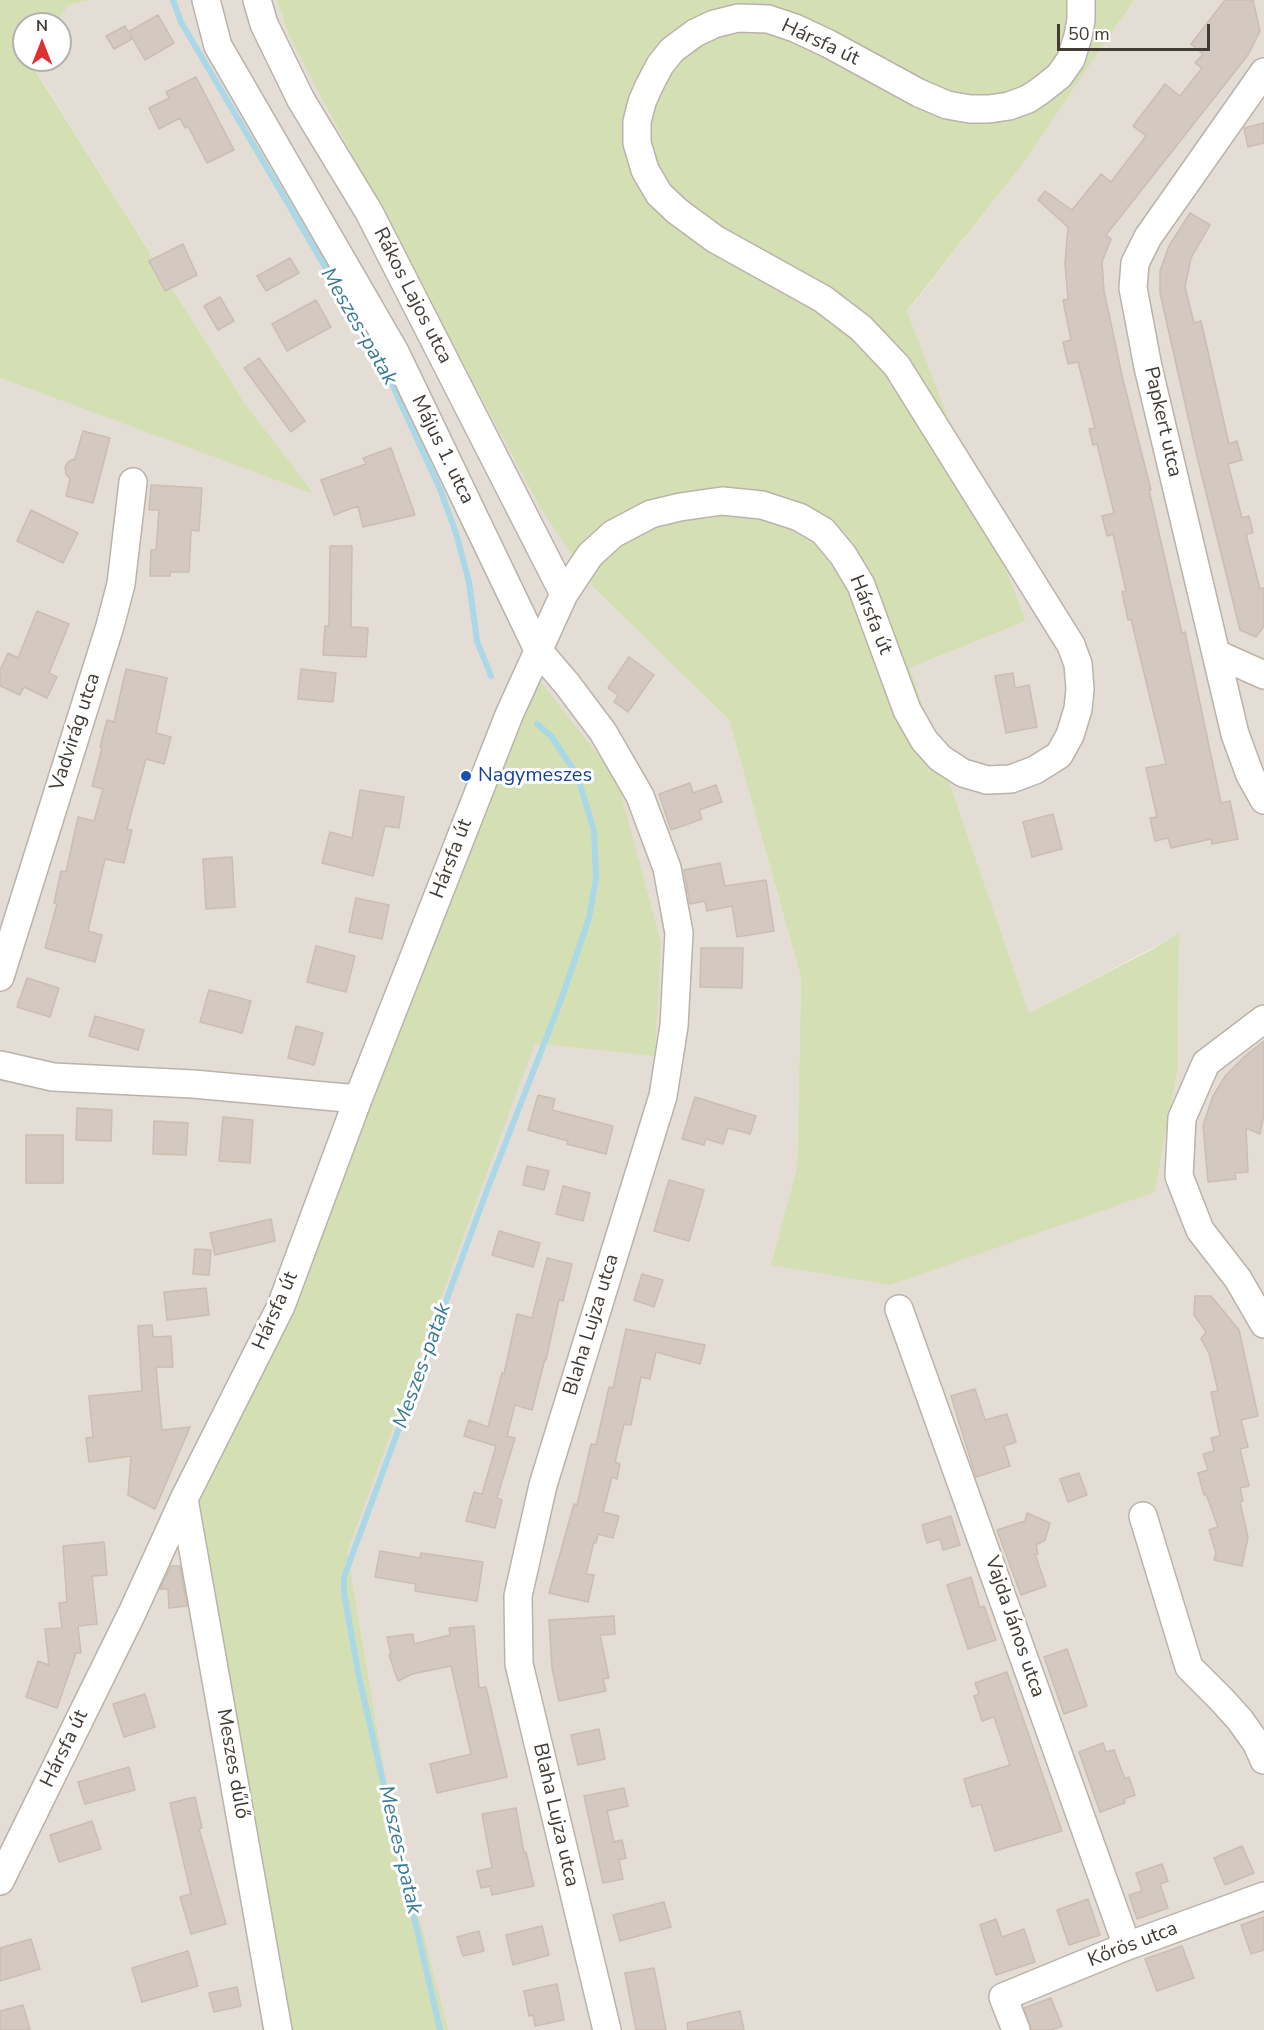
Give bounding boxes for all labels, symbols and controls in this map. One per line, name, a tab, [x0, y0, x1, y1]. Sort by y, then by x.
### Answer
north arrow	[12, 12, 72, 72]
scale bar	[1060, 12, 1213, 50]
text: N	[36, 15, 48, 37]
street label: Hársfa út	[777, 15, 863, 71]
text: 50 m	[1068, 22, 1110, 46]
street label: Rákos Lajos utca	[367, 224, 457, 368]
water label: Meszes-patak	[314, 264, 402, 390]
street label: Papkert utca	[1138, 364, 1186, 480]
street label: Május 1. utca	[405, 392, 479, 508]
street label: Hársfa út	[843, 572, 897, 658]
street label: Vadvirág utca	[46, 670, 106, 794]
place label: Nagymeszes	[478, 764, 592, 788]
marker: Nagymeszes	[459, 769, 473, 783]
street label: Hársfa út	[426, 816, 478, 902]
street label: Blaha Lujza utca	[559, 1251, 625, 1399]
street label: Hársfa út	[248, 1268, 304, 1354]
water label: Meszes-patak	[389, 1300, 457, 1432]
street label: Vajda János utca	[979, 1553, 1049, 1701]
street label: Hársfa út	[36, 1706, 94, 1792]
street label: Meszes dűlő	[210, 1707, 254, 1821]
street label: Blaha Lujza utca	[527, 1741, 583, 1889]
water label: Meszes-patak	[372, 1783, 426, 1917]
street label: Kőrös utca	[1085, 1917, 1181, 1973]

